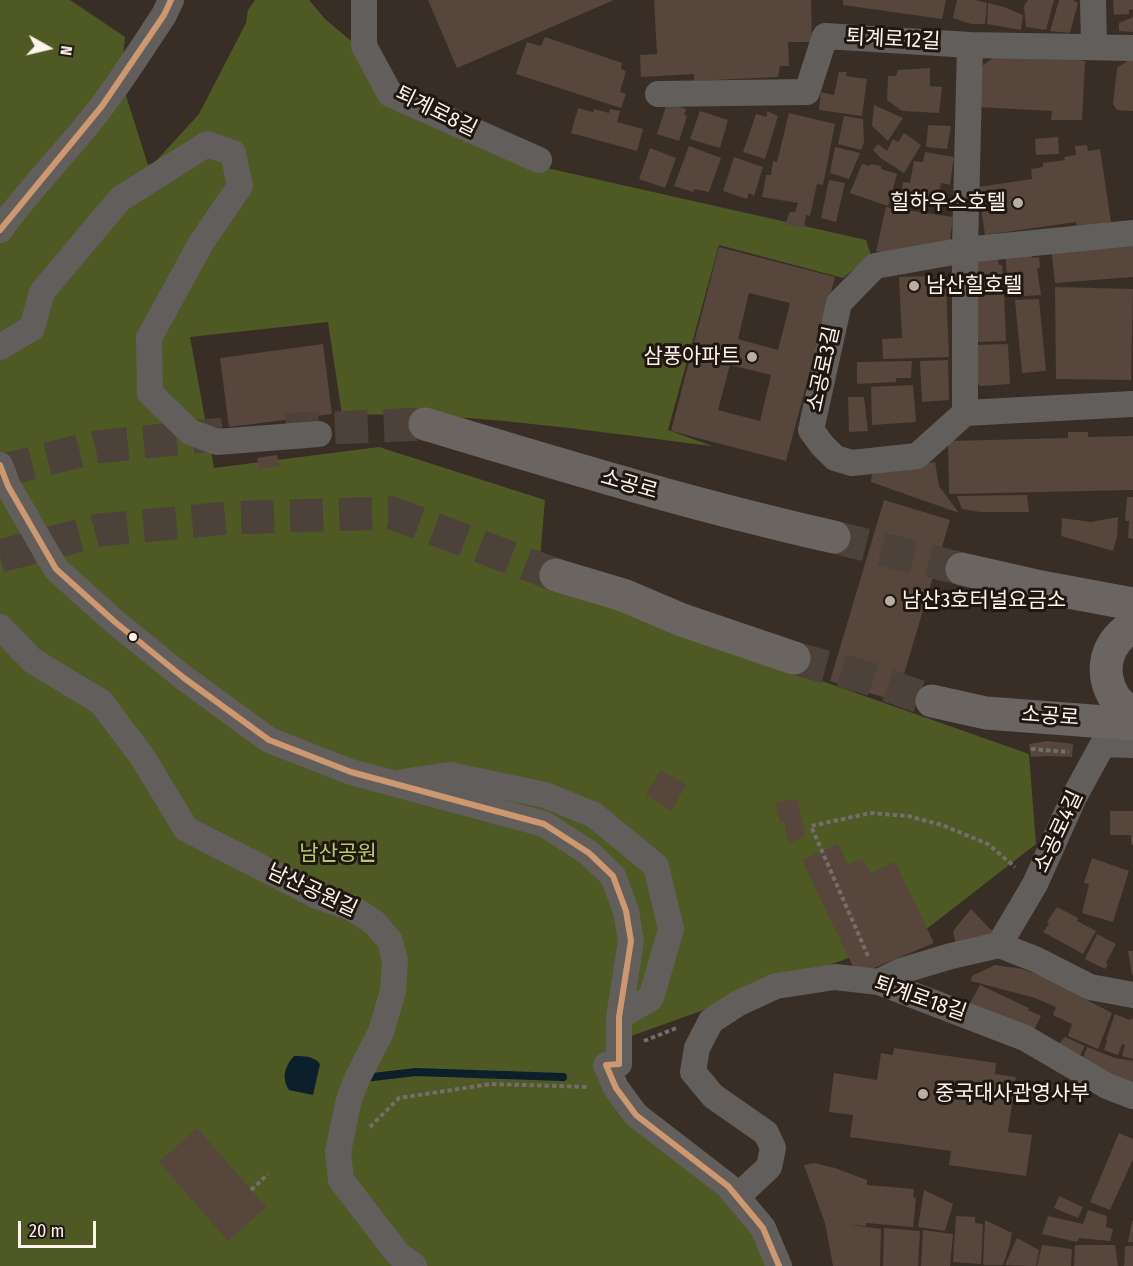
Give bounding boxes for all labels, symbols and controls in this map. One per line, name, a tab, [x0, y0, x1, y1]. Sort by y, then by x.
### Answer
north arrow	[18, 18, 78, 78]
street label: 퇴계로12길	[845, 25, 941, 55]
text: N	[56, 45, 76, 57]
street label: 퇴계로8길	[391, 81, 481, 143]
place label: 힐하우스호텔	[890, 190, 1006, 216]
marker: 힐하우스호텔	[1011, 196, 1025, 210]
place label: 남산힐호텔	[926, 273, 1023, 299]
marker: 남산힐호텔	[907, 279, 921, 293]
street label: 소공로3길	[803, 324, 845, 414]
place label: 삼풍아파트	[643, 344, 740, 370]
marker: 삼풍아파트	[745, 350, 759, 364]
street label: 소공로	[598, 465, 660, 505]
place label: 남산3호터널요금소	[902, 588, 1066, 614]
marker: 남산3호터널요금소	[883, 594, 897, 608]
unlabelled marker	[127, 631, 139, 643]
street label: 소공로	[1020, 702, 1080, 732]
street label: 소공로4길	[1029, 787, 1089, 877]
park label: 남산공원	[299, 841, 377, 867]
street label: 남산공원길	[263, 859, 361, 923]
street label: 퇴계로18길	[871, 971, 969, 1027]
place label: 중국대사관영사부	[935, 1081, 1090, 1107]
marker: 중국대사관영사부	[916, 1087, 930, 1101]
scale bar	[21, 1209, 99, 1247]
text: 20 m	[29, 1220, 64, 1242]

